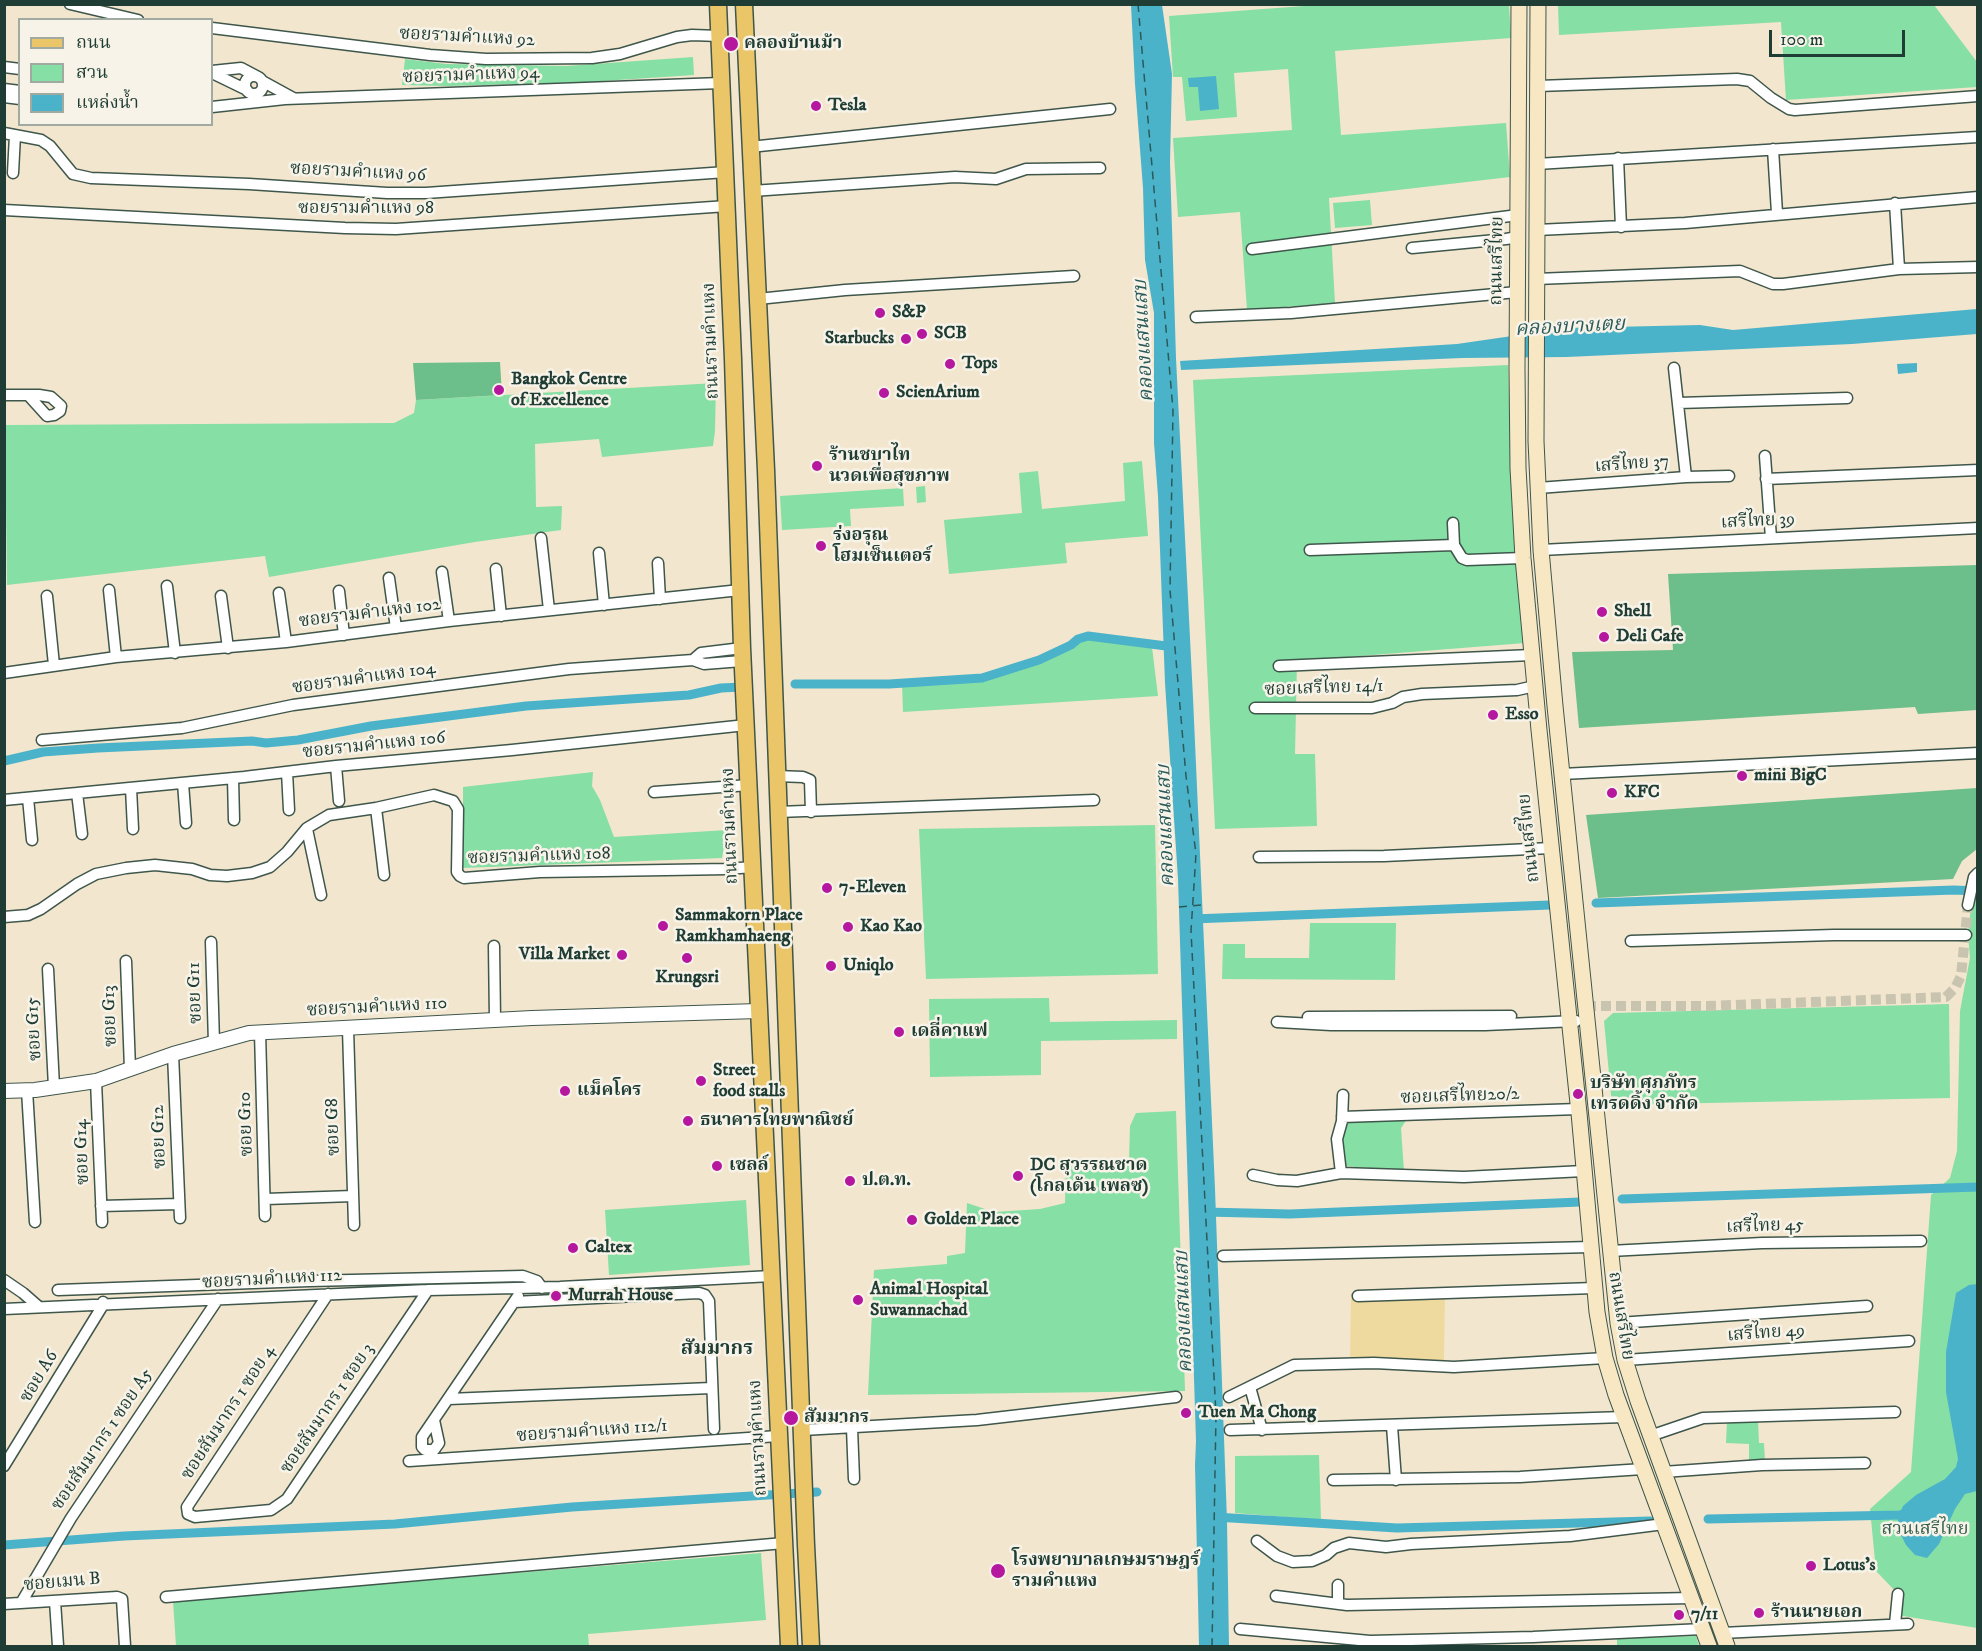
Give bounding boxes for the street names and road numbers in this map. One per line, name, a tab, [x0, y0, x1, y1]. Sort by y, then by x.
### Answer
street label: ซอยรามคําแหง 92	[399, 24, 535, 52]
street label: ซอยรามคําแหง 94	[402, 63, 540, 89]
street label: ซอยรามคําแหง 96	[289, 159, 427, 187]
street label: ซอยรามคําแหง 98	[298, 198, 434, 220]
street label: ถนนเสรีไทย	[1486, 216, 1510, 306]
street label: ถนนรามคำแหง	[699, 282, 725, 400]
street label: เสรีไทย 37	[1594, 452, 1670, 478]
street label: เสรีไทย 39	[1720, 509, 1796, 535]
street label: ซอยรามคําแหง 102	[298, 595, 442, 633]
street label: ซอยรามคําแหง 104	[291, 658, 437, 700]
street label: ซอยเสรีไทย 14/1	[1264, 676, 1384, 702]
street label: ซอยรามคําแหง 106	[302, 728, 446, 764]
street label: ถนนรามคำแหง	[718, 767, 744, 885]
street label: ถนนเสรีไทย	[1515, 792, 1545, 884]
street label: ซอยรามคำแหง 108	[467, 844, 611, 870]
street label: ซอย G11	[184, 962, 208, 1024]
street label: ซอย G13	[99, 985, 123, 1047]
street label: ซอยรามคำแหง 110	[306, 994, 448, 1022]
street label: ซอย G15	[23, 996, 47, 1062]
street label: ซอยเสรีไทย20/2	[1400, 1084, 1520, 1110]
street label: ซอย G10	[235, 1091, 259, 1157]
street label: ซอย G8	[322, 1098, 346, 1156]
street label: ซอย G12	[148, 1105, 172, 1169]
street label: ซอย G14	[71, 1119, 95, 1185]
street label: เสรีไทย 45	[1726, 1215, 1804, 1239]
street label: ซอยรามคำแหง 112	[202, 1266, 342, 1294]
street label: ถนนเสรีไทย	[1602, 1270, 1638, 1362]
street label: เสรีไทย 49	[1726, 1321, 1806, 1347]
street label: ซอยสัมมากร 1 ซอย 3	[276, 1340, 380, 1478]
street label: ซอยสัมมากร 1 ซอย 4	[177, 1342, 281, 1484]
street label: ซอย A6	[16, 1347, 64, 1407]
street label: ซอยสัมมากร 1 ซอย A5	[48, 1365, 158, 1515]
street label: ถนนรามคำแหง	[745, 1379, 773, 1497]
street label: ซอยรามคำแหง 112/1	[516, 1416, 668, 1448]
street label: ซอยเมน B	[23, 1569, 101, 1597]

